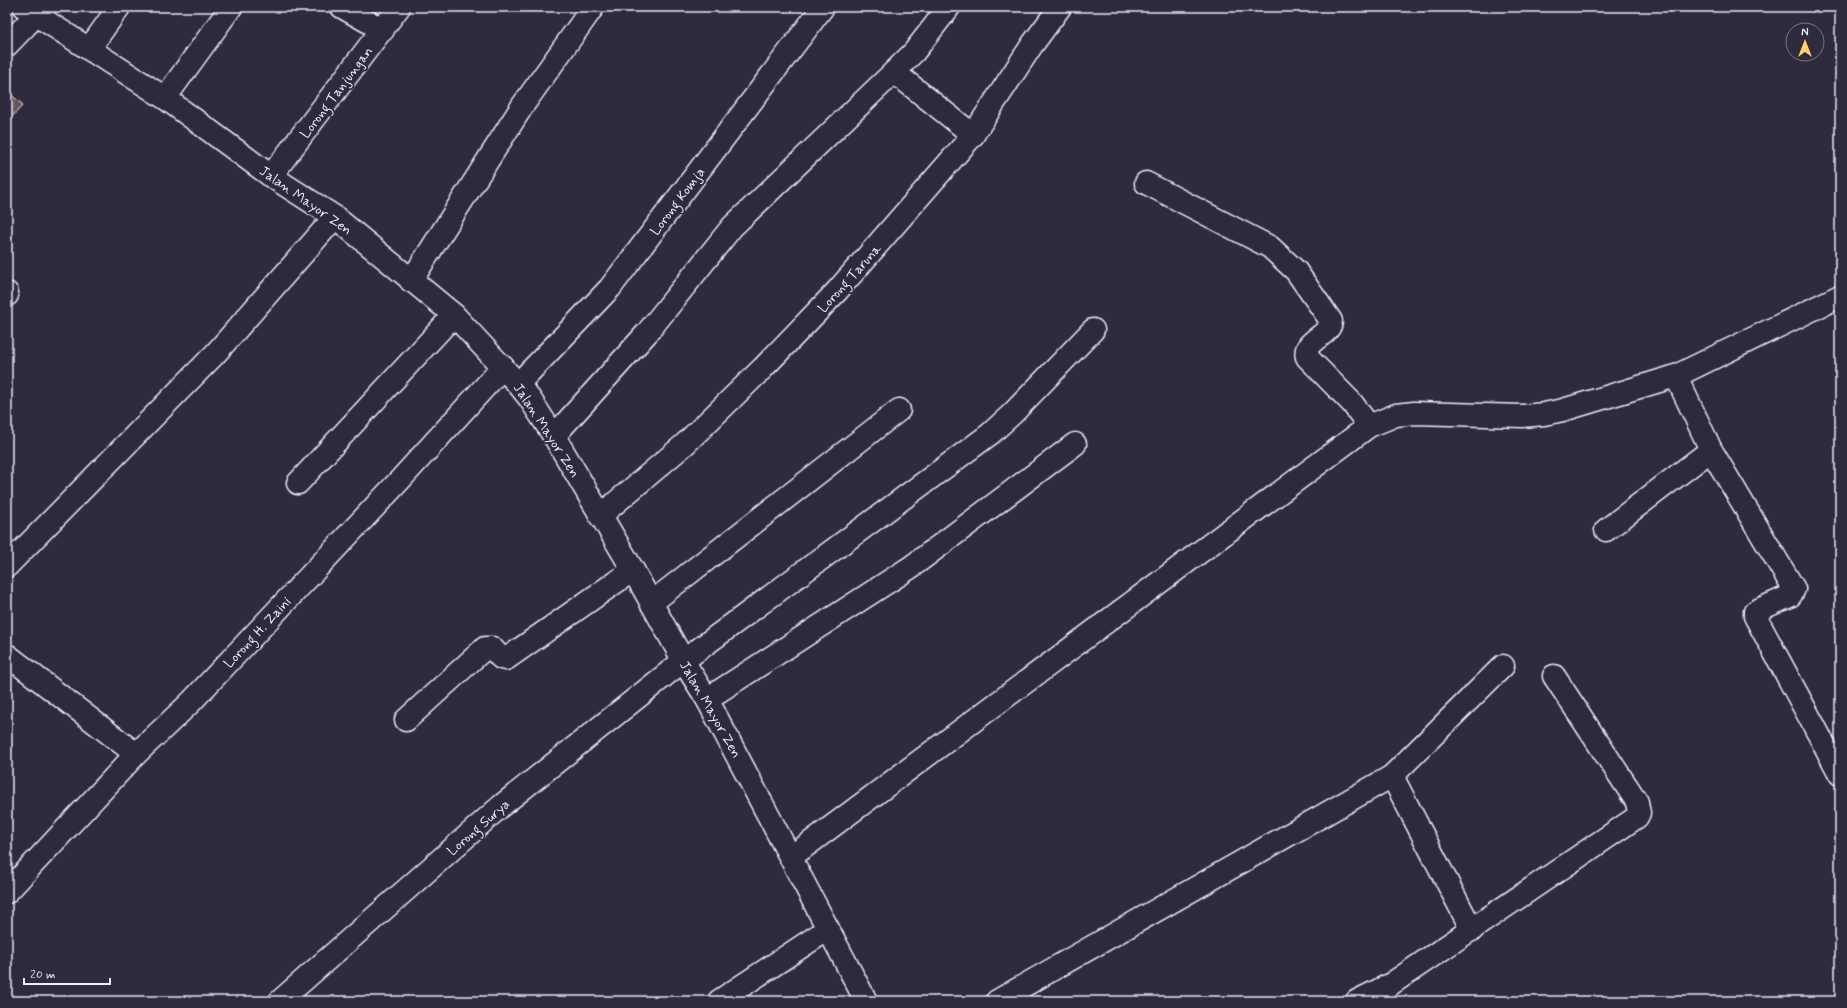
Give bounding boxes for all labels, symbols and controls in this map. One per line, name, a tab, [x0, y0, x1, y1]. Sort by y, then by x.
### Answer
north arrow	[1785, 22, 1825, 62]
text: N	[1801, 26, 1809, 40]
street label: Lorong Tanjungan	[296, 43, 379, 143]
street label: Jalan Mayor Zen	[256, 162, 355, 239]
street label: Lorong Komja	[646, 164, 711, 240]
street label: Lorong Taruna	[814, 240, 887, 318]
street label: Jalan Mayor Zen	[509, 380, 583, 481]
street label: Lorong H. Zaini	[220, 593, 297, 674]
street label: Jalan Mayor Zen	[675, 658, 745, 761]
street label: Lorong Surya	[444, 795, 515, 861]
scale bar	[24, 960, 110, 986]
text: 20 m	[30, 967, 56, 983]

